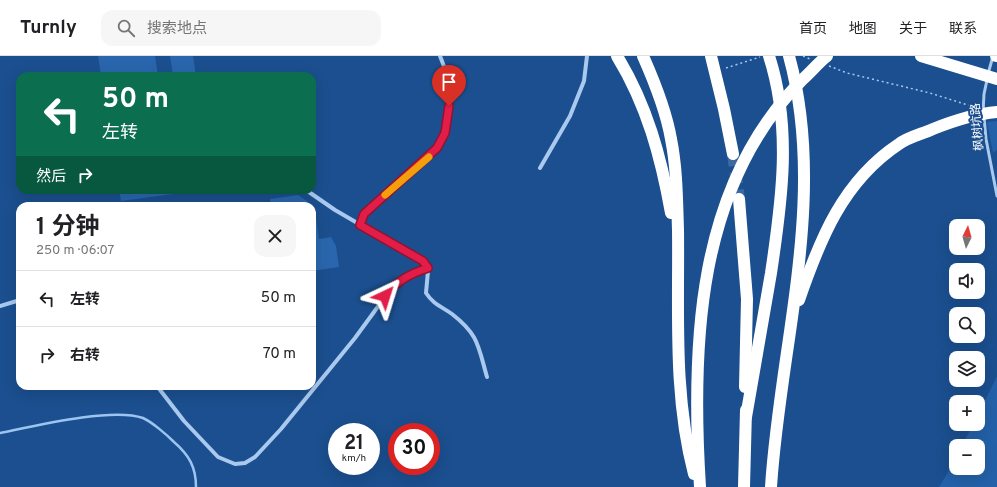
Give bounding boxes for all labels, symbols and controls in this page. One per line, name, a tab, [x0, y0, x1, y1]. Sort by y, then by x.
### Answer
search box	[101, 10, 381, 46]
text: Turnly	[20, 16, 77, 40]
icon: search	[115, 17, 137, 39]
text: 搜索地点	[147, 20, 207, 39]
text: 首页	[799, 21, 827, 38]
text: 地图	[849, 21, 877, 38]
text: 关于	[899, 21, 927, 38]
text: 联系	[949, 21, 977, 38]
pin	[432, 65, 466, 106]
icon: arrive	[438, 71, 460, 93]
text: 50 m	[102, 82, 169, 118]
icon: left	[36, 88, 88, 140]
street label: 枫树坑路	[968, 102, 988, 152]
text: 左转	[102, 122, 138, 145]
icon: right	[74, 164, 96, 186]
text: 然后	[36, 168, 66, 187]
text: 1 分钟	[36, 213, 100, 243]
button: close	[254, 215, 296, 257]
north arrow	[949, 219, 985, 255]
map controls	[949, 219, 985, 475]
text: 250 m · 06:07	[36, 243, 114, 259]
button: sound	[949, 263, 985, 299]
position arrow	[364, 275, 406, 317]
icon: left	[36, 288, 58, 310]
text: 50 m	[261, 289, 296, 308]
text: 左转	[70, 291, 100, 310]
button: search	[949, 307, 985, 343]
icon: right	[36, 344, 58, 366]
text: 70 m	[263, 345, 296, 364]
text: 右转	[70, 347, 100, 366]
button: layers	[949, 351, 985, 387]
button: +	[949, 395, 985, 431]
speed limit sign: 30	[388, 423, 440, 475]
text: 21	[344, 431, 364, 457]
button: −	[949, 439, 985, 475]
text: km/h	[342, 452, 366, 465]

